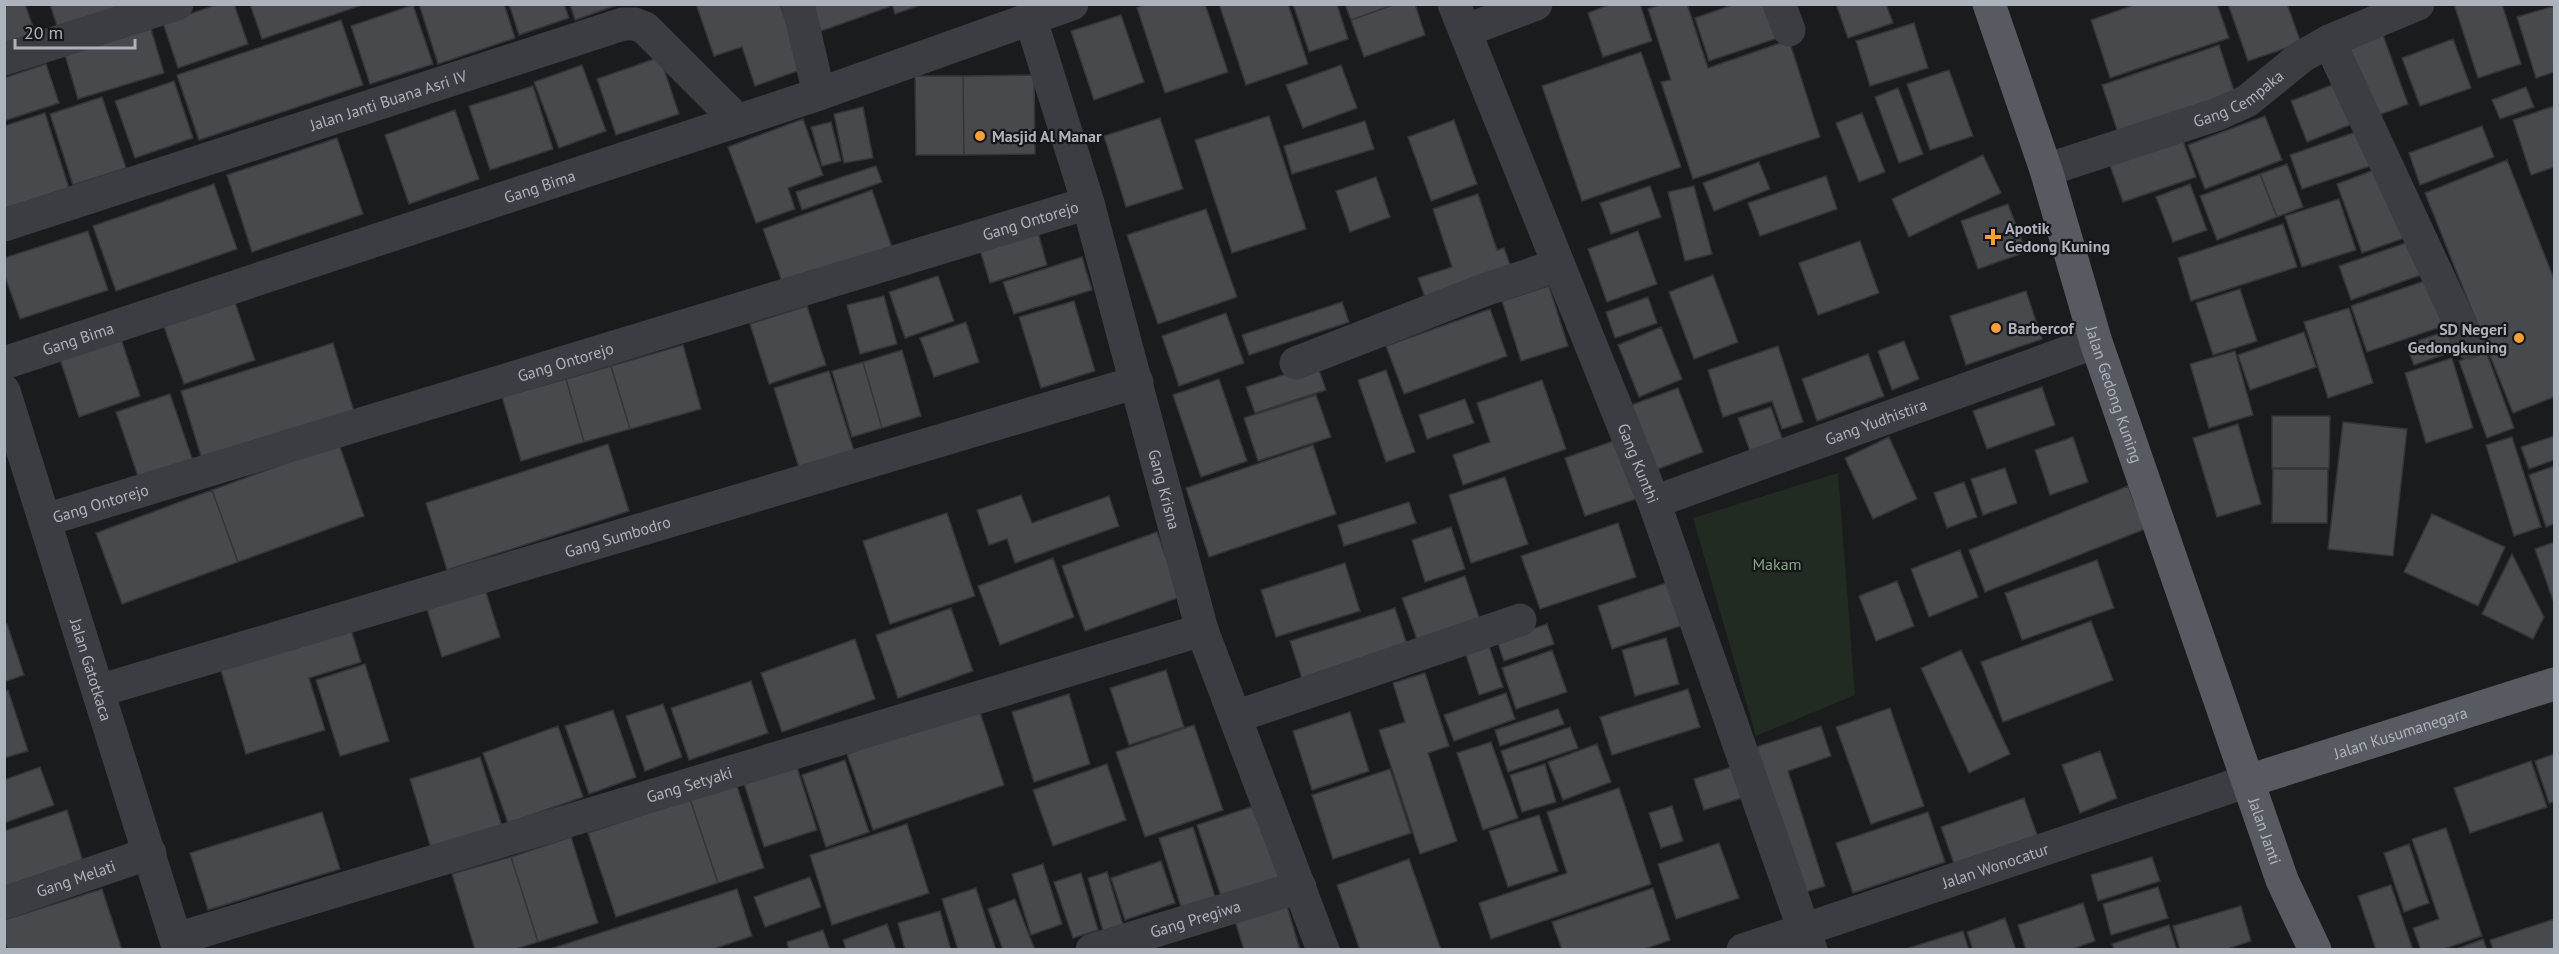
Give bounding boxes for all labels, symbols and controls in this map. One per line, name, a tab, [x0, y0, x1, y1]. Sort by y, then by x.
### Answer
scale bar	[15, 12, 135, 50]
text: 20 m	[24, 21, 63, 44]
street label: Jalan Janti Buana Asri IV	[306, 65, 470, 135]
street label: Gang Cempaka	[2191, 65, 2287, 131]
place label: Masjid Al Manar	[992, 126, 1102, 146]
marker: Masjid Al Manar	[973, 129, 987, 143]
street label: Gang Bima	[501, 165, 578, 207]
street label: Gang Ontorejo	[980, 196, 1081, 244]
place label: Apotik Gedong Kuning	[2005, 218, 2110, 256]
marker: Apotik Gedong Kuning	[1986, 230, 2000, 244]
street label: Gang Bima	[40, 317, 116, 360]
place label: Barbercof	[2008, 318, 2074, 338]
place label: SD Negeri Gedongkuning	[2408, 319, 2507, 357]
marker: Barbercof	[1989, 321, 2003, 335]
street label: Jalan Gedong Kuning	[2082, 323, 2147, 465]
marker: SD Negeri Gedongkuning	[2512, 331, 2526, 345]
street label: Gang Ontorejo	[515, 338, 616, 386]
street label: Gang Yudhistira	[1822, 394, 1930, 449]
street label: Gang Kunthi	[1613, 420, 1664, 506]
street label: Gang Krisna	[1144, 447, 1185, 531]
street label: Gang Ontorejo	[50, 479, 151, 527]
street label: Gang Sumbodro	[562, 511, 673, 562]
park label: Makam	[1752, 554, 1802, 574]
street label: Jalan Gatotkaca	[66, 615, 117, 723]
street label: Jalan Kusumanegara	[2330, 702, 2470, 764]
street label: Gang Setyaki	[644, 762, 735, 807]
street label: Jalan Janti	[2244, 794, 2286, 867]
street label: Jalan Wonocatur	[1938, 838, 2052, 893]
street label: Gang Melati	[34, 856, 118, 901]
street label: Gang Pregiwa	[1148, 896, 1243, 942]

